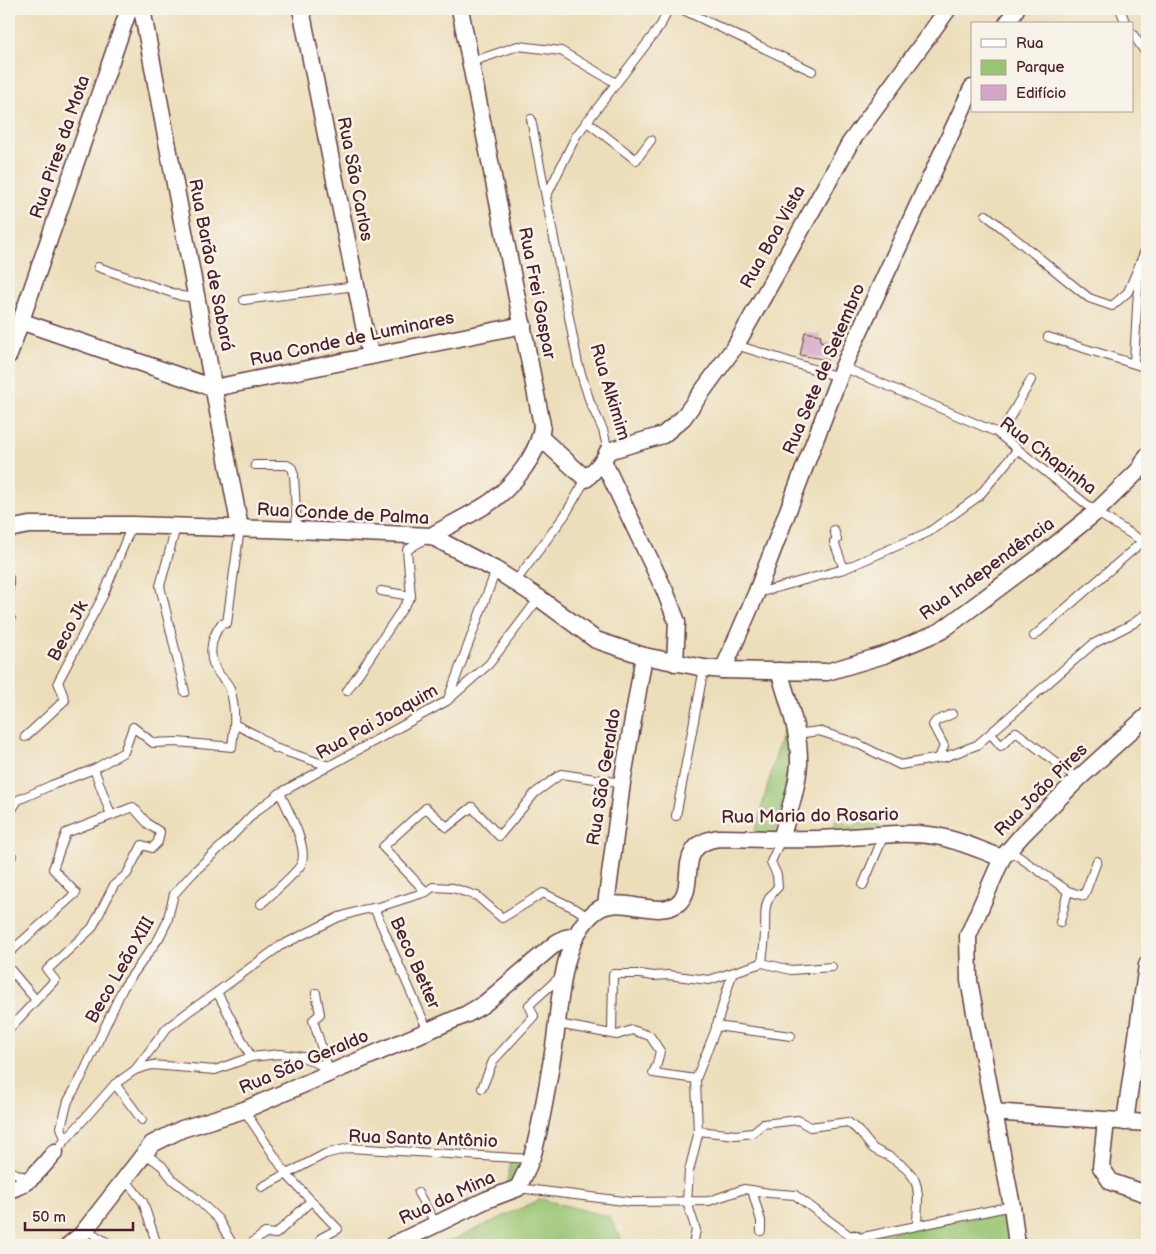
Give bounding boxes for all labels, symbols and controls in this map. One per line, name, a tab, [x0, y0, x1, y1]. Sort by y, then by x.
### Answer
legend	[971, 22, 1134, 112]
text: Rua	[1016, 34, 1044, 53]
text: Parque	[1016, 58, 1065, 77]
street label: Rua Pires da Mota	[26, 73, 94, 221]
text: Edifício	[1016, 84, 1066, 103]
street label: Rua São Carlos	[333, 115, 377, 243]
street label: Rua Barão de Sabará	[184, 177, 238, 353]
street label: Rua Boa Vista	[736, 182, 810, 292]
street label: Rua Frei Gaspar	[514, 225, 560, 361]
street label: Rua Sete de Setembro	[778, 280, 870, 458]
street label: Rua Conde de Luminares	[248, 307, 456, 371]
street label: Rua Alkimim	[585, 341, 635, 443]
street label: Rua Chapinha	[995, 413, 1101, 499]
street label: Rua Conde de Palma	[256, 499, 430, 529]
street label: Rua Independência	[916, 513, 1058, 625]
street label: Beco Jk	[43, 597, 93, 665]
street label: Rua Pai Joaquim	[312, 680, 442, 764]
street label: Rua São Geraldo	[583, 707, 625, 847]
street label: Rua João Pires	[990, 739, 1092, 841]
street label: Rua Maria do Rosario	[721, 804, 899, 828]
street label: Beco Leão XIII	[81, 913, 159, 1027]
street label: Beco Better	[385, 914, 445, 1013]
street label: Rua São Geraldo	[236, 1025, 372, 1099]
street label: Rua Santo Antônio	[348, 1126, 498, 1152]
street label: Rua da Mina	[396, 1167, 498, 1229]
scale bar	[25, 1199, 132, 1231]
text: 50 m	[32, 1208, 66, 1227]

